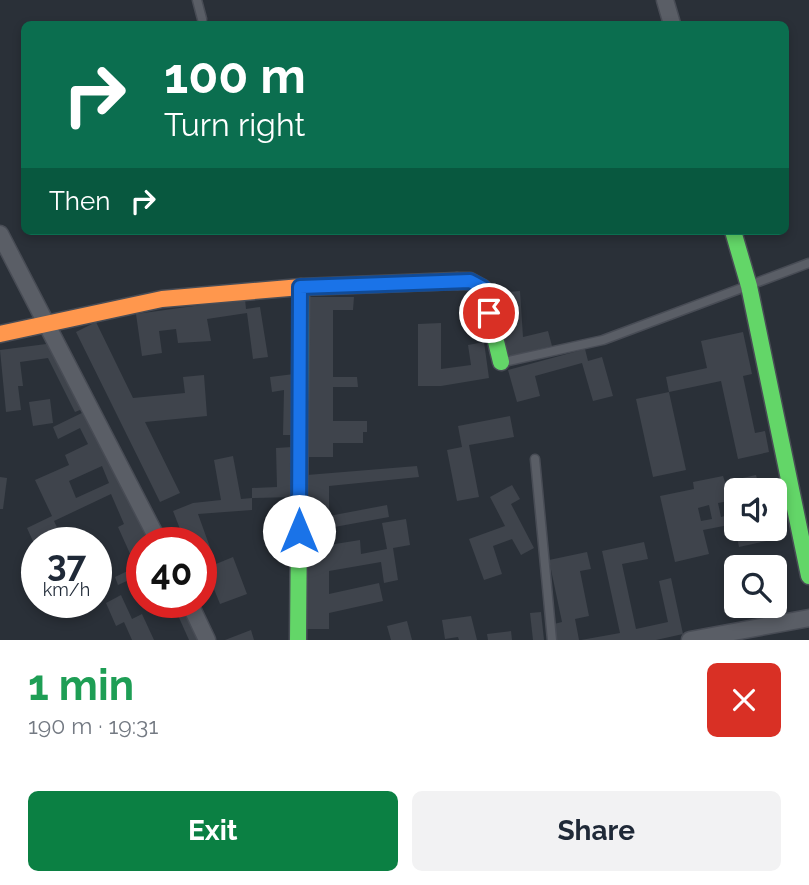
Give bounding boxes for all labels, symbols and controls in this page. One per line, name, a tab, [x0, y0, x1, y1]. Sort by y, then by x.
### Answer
text: 100 m	[164, 47, 306, 104]
icon: right	[49, 49, 140, 140]
text: Turn right	[164, 106, 305, 143]
icon: right	[124, 182, 162, 220]
text: Then	[49, 186, 110, 216]
pin	[459, 283, 519, 343]
icon: arrive	[470, 294, 508, 332]
map controls	[724, 478, 787, 618]
button: sound	[724, 478, 787, 541]
position arrow	[262, 494, 336, 568]
speed limit sign: 40	[126, 527, 217, 618]
text: 37	[47, 543, 86, 584]
button: search	[724, 555, 787, 618]
text: km/h	[43, 579, 90, 600]
text: 1 min	[28, 661, 134, 710]
button: close	[707, 663, 781, 737]
text: 190 m · 19:31	[28, 712, 158, 739]
button: Exit	[28, 791, 398, 871]
button: Share	[412, 791, 781, 871]

